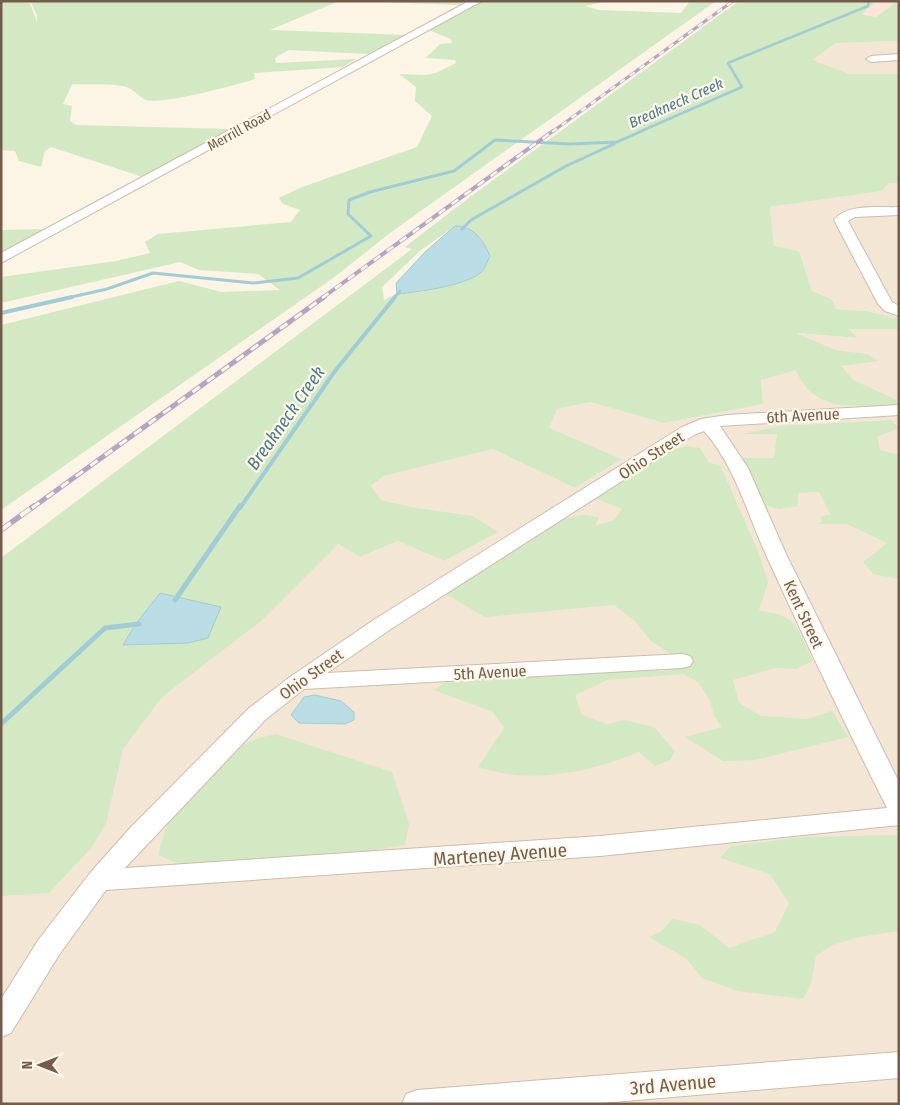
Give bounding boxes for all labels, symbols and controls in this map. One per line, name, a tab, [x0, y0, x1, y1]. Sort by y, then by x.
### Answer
water label: Breakneck Creek	[626, 74, 726, 132]
street label: Merrill Road	[205, 106, 274, 155]
water label: Breakneck Creek	[242, 362, 330, 474]
street label: 6th Avenue	[766, 404, 840, 427]
street label: Ohio Street	[615, 427, 688, 484]
street label: Kent Street	[780, 577, 828, 652]
street label: Ohio Street	[276, 645, 347, 704]
street label: 5th Avenue	[453, 661, 527, 684]
street label: Marteney Avenue	[432, 838, 568, 871]
north arrow	[15, 1040, 65, 1090]
text: N	[19, 1061, 36, 1069]
street label: 3rd Avenue	[629, 1069, 717, 1100]

